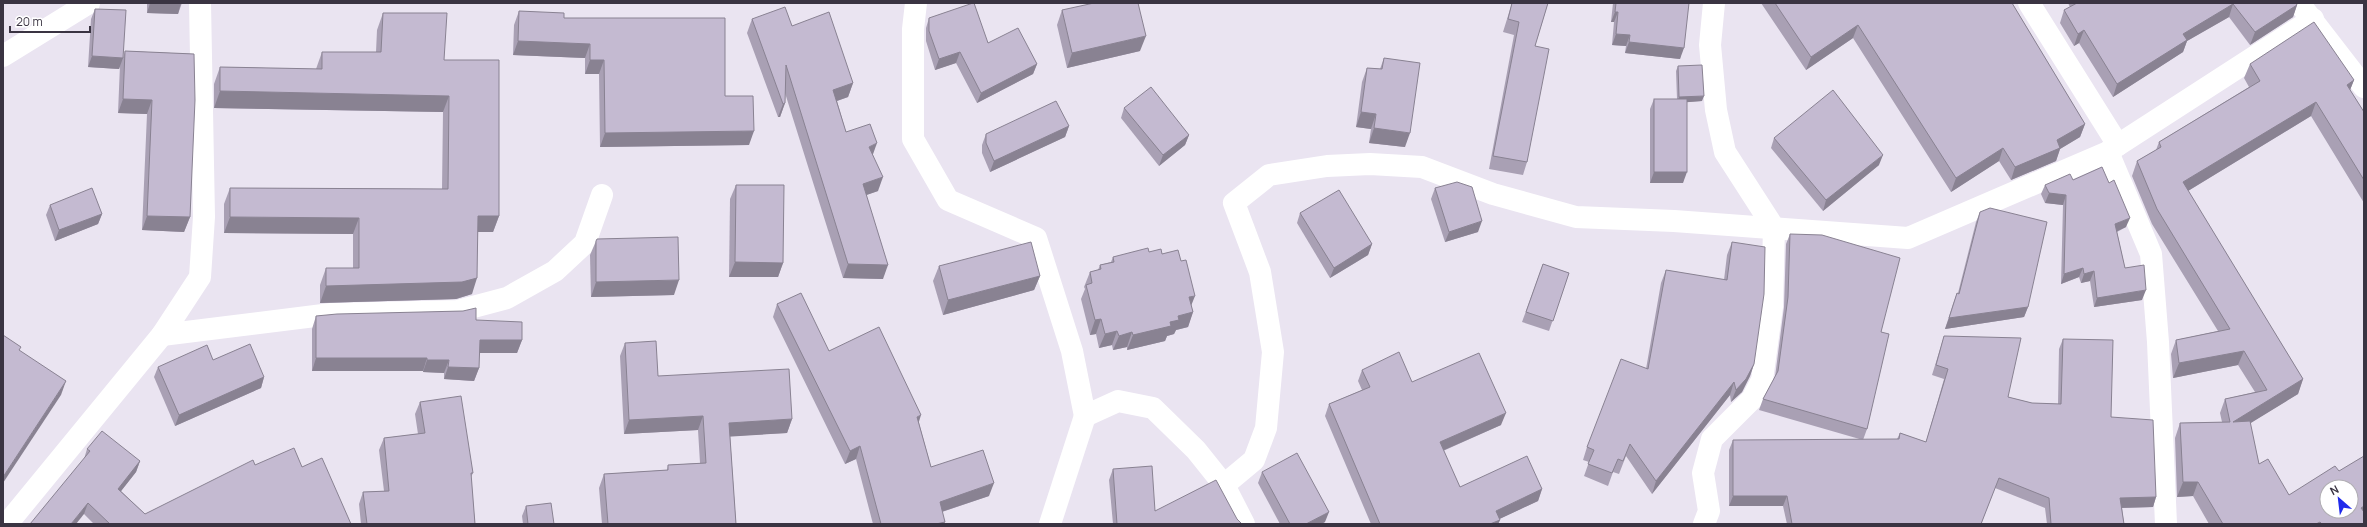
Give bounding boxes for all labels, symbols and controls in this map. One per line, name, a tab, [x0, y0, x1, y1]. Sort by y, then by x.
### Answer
scale bar	[10, 8, 90, 34]
text: 20 m	[16, 13, 43, 30]
north arrow	[2319, 479, 2359, 519]
text: N	[2327, 481, 2341, 498]

